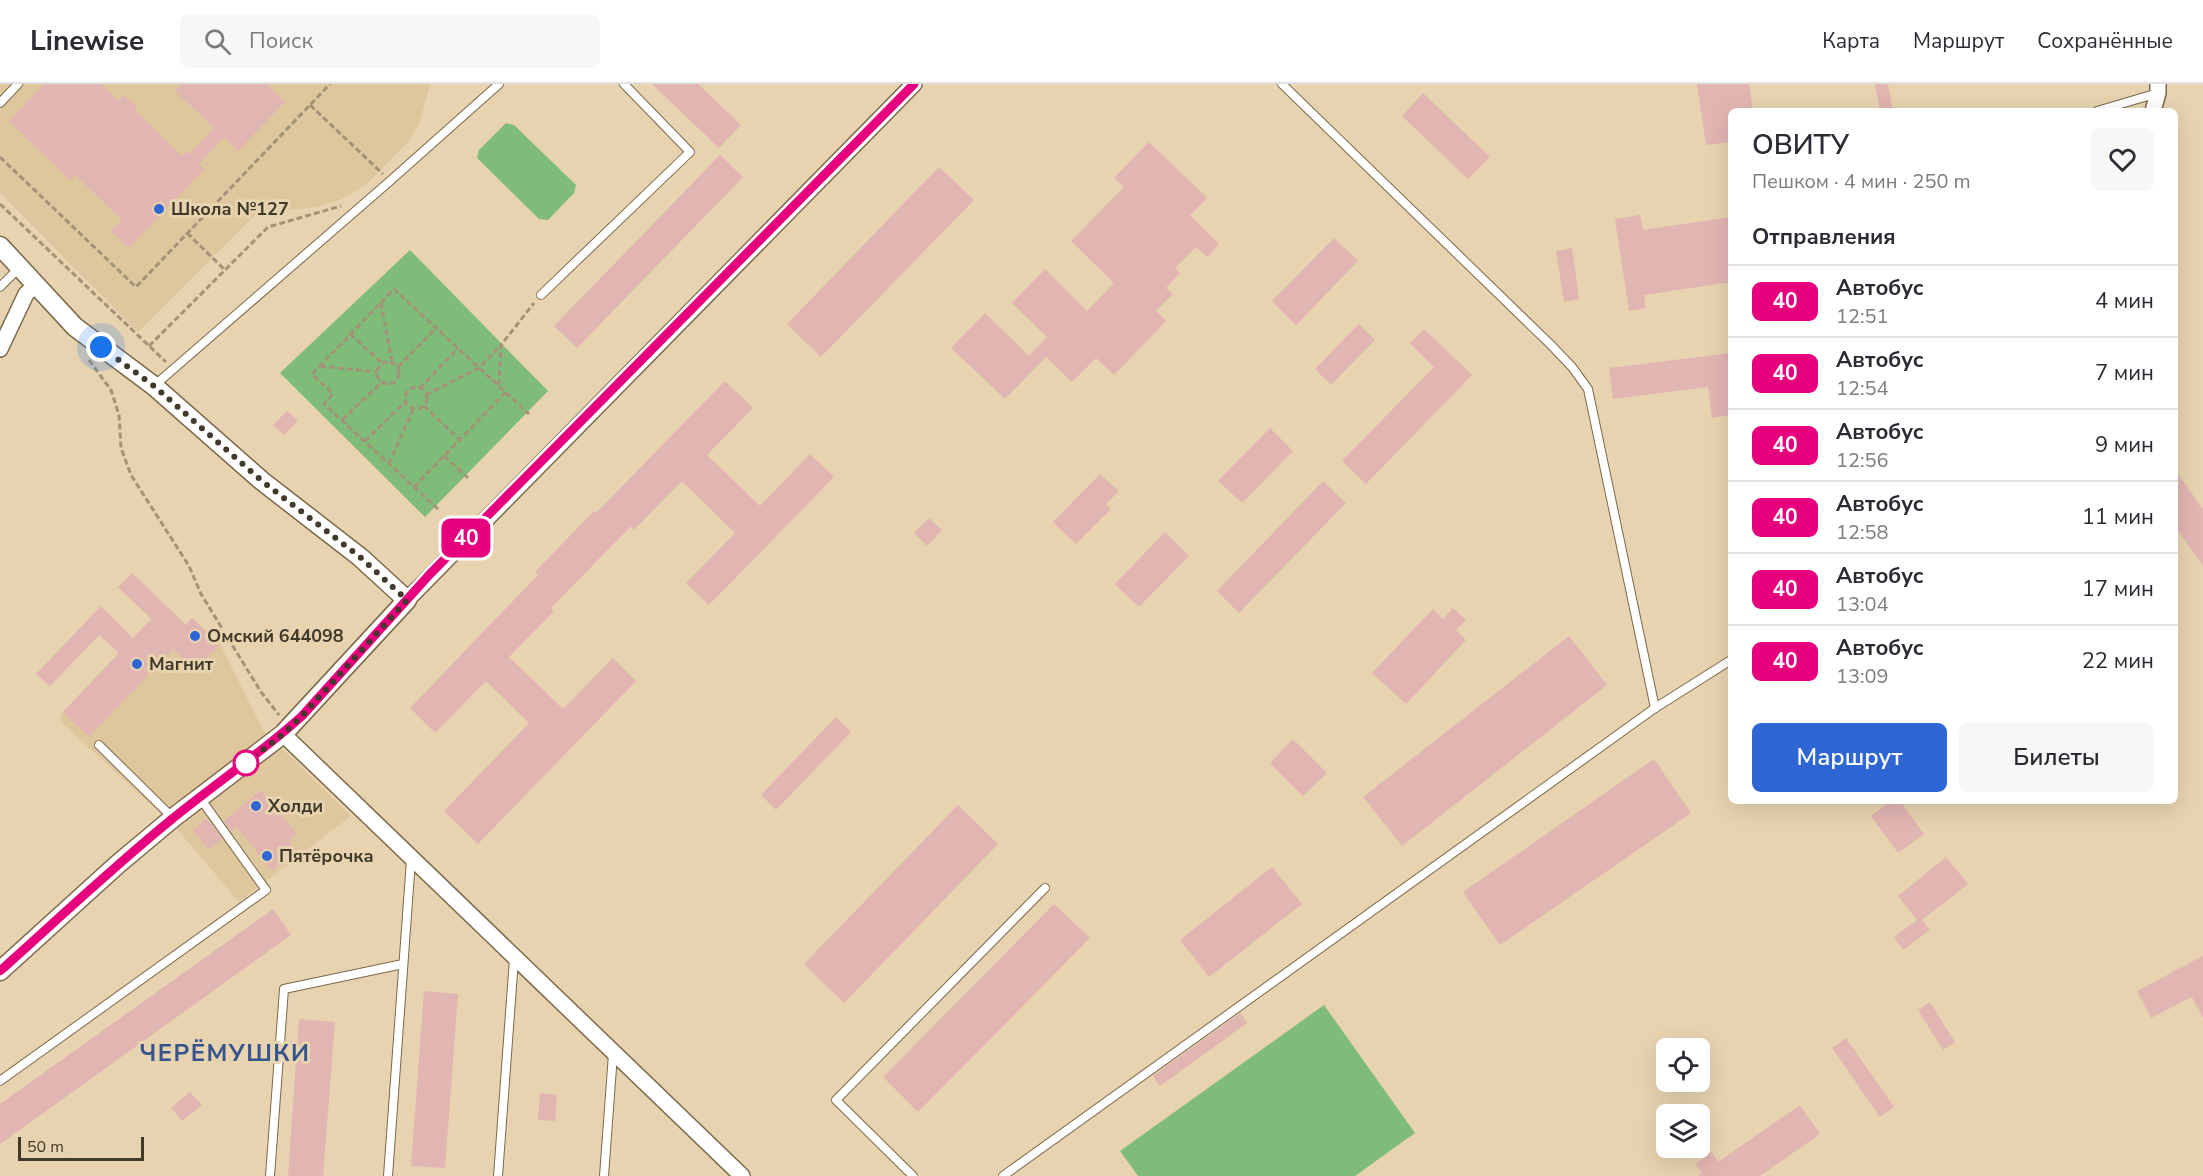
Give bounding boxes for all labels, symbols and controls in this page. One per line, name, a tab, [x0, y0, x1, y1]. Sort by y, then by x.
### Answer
search box	[180, 14, 600, 68]
text: Linewise	[30, 22, 144, 60]
icon: search	[201, 25, 234, 58]
text: Поиск	[249, 26, 313, 56]
text: Карта	[1822, 27, 1880, 55]
text: Маршрут	[1913, 27, 2004, 55]
text: Сохранённые	[2037, 27, 2173, 55]
text: ОВИТУ	[1752, 126, 1849, 164]
button: heart	[2091, 128, 2154, 191]
text: Пешком · 4 мин · 250 m	[1752, 168, 1971, 195]
place label: Школа №127	[171, 197, 289, 221]
marker: Школа №127	[152, 202, 166, 216]
text: Отправления	[1752, 222, 1896, 252]
text: Автобус	[1836, 273, 1924, 303]
text: 4 мин	[2095, 286, 2154, 316]
text: 40	[1772, 287, 1798, 315]
text: 12:51	[1836, 303, 1889, 330]
your location	[86, 332, 116, 362]
text: Автобус	[1836, 345, 1924, 375]
text: 7 мин	[2095, 358, 2154, 388]
text: 40	[1772, 359, 1798, 387]
text: 12:54	[1836, 375, 1889, 402]
text: Автобус	[1836, 417, 1924, 447]
text: 9 мин	[2095, 430, 2154, 460]
text: 40	[1772, 431, 1798, 459]
text: 12:56	[1836, 447, 1889, 474]
text: Автобус	[1836, 489, 1924, 519]
text: 11 мин	[2082, 502, 2154, 532]
text: 40	[1772, 503, 1798, 531]
line badge: 40	[439, 518, 493, 558]
text: 12:58	[1836, 519, 1889, 546]
text: 40	[453, 524, 479, 552]
text: Автобус	[1836, 561, 1924, 591]
text: 17 мин	[2082, 574, 2154, 604]
text: 40	[1772, 575, 1798, 603]
text: 13:04	[1836, 591, 1889, 618]
place label: Омский 644098	[207, 624, 344, 648]
marker: Омский 644098	[188, 629, 202, 643]
text: Автобус	[1836, 633, 1924, 663]
text: 22 мин	[2082, 646, 2154, 676]
text: 40	[1772, 647, 1798, 675]
place label: Магнит	[149, 652, 214, 676]
marker: Магнит	[130, 657, 144, 671]
text: 13:09	[1836, 663, 1889, 690]
button: Маршрут	[1752, 723, 1947, 792]
button: Билеты	[1959, 723, 2154, 792]
unlabelled marker	[233, 750, 259, 776]
place label: Холди	[267, 794, 323, 818]
marker: Холди	[249, 799, 263, 813]
place label: Пятёрочка	[279, 844, 374, 868]
marker: Пятёрочка	[260, 849, 274, 863]
district label: ЧЕРЁМУШКИ	[139, 1037, 311, 1069]
map controls	[1656, 1038, 1710, 1158]
button: locate	[1656, 1038, 1710, 1092]
button: layers	[1656, 1104, 1710, 1158]
scale bar	[18, 1134, 144, 1162]
text: 50 m	[27, 1136, 64, 1158]

